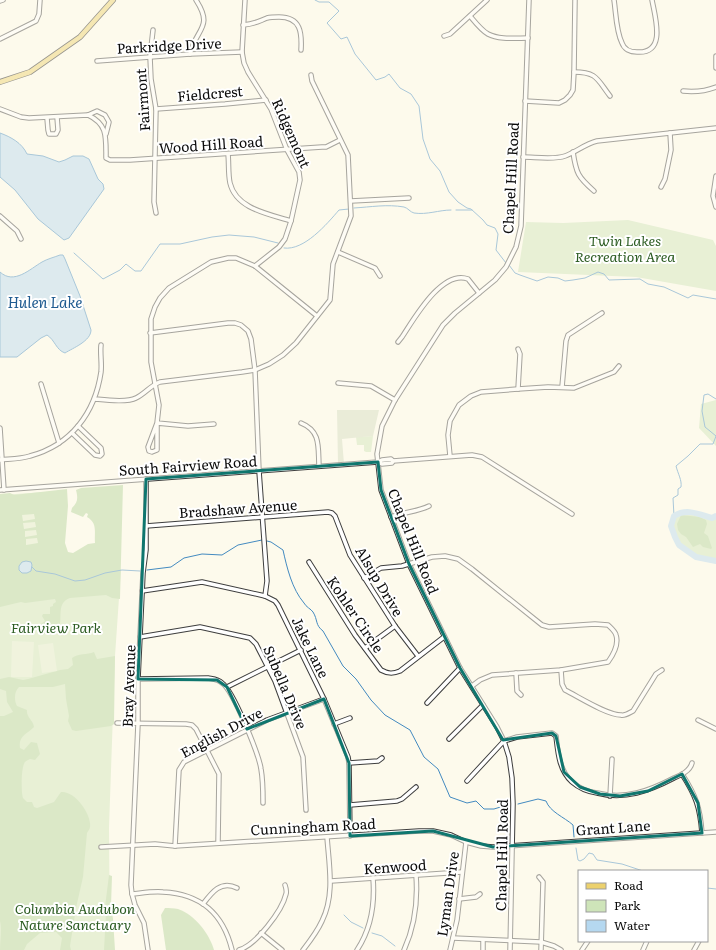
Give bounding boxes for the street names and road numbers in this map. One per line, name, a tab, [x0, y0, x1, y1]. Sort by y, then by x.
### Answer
street label: Parkridge Drive	[116, 32, 222, 58]
street label: Fairmont	[130, 68, 154, 132]
street label: Fieldcrest	[176, 80, 244, 106]
street label: Ridgemont	[268, 95, 316, 171]
street label: Chapel Hill Road	[497, 121, 523, 234]
street label: Wood Hill Road	[158, 130, 264, 158]
street label: South Fairview Road	[118, 450, 258, 480]
street label: Chapel Hill Road	[384, 485, 444, 597]
street label: Bradshaw Avenue	[178, 494, 298, 522]
street label: Alsup Drive	[351, 542, 409, 620]
street label: Kohler Circle	[323, 572, 389, 656]
street label: Jake Lane	[288, 613, 334, 681]
street label: Subella Drive	[259, 642, 313, 732]
street label: Bray Avenue	[117, 644, 139, 728]
street label: English Drive	[176, 702, 266, 762]
street label: Chapel Hill Road	[490, 798, 512, 911]
street label: Cunningham Road	[250, 813, 377, 839]
street label: Grant Lane	[575, 814, 651, 840]
street label: Lyman Drive	[431, 850, 463, 938]
street label: Kenwood	[363, 854, 428, 878]

